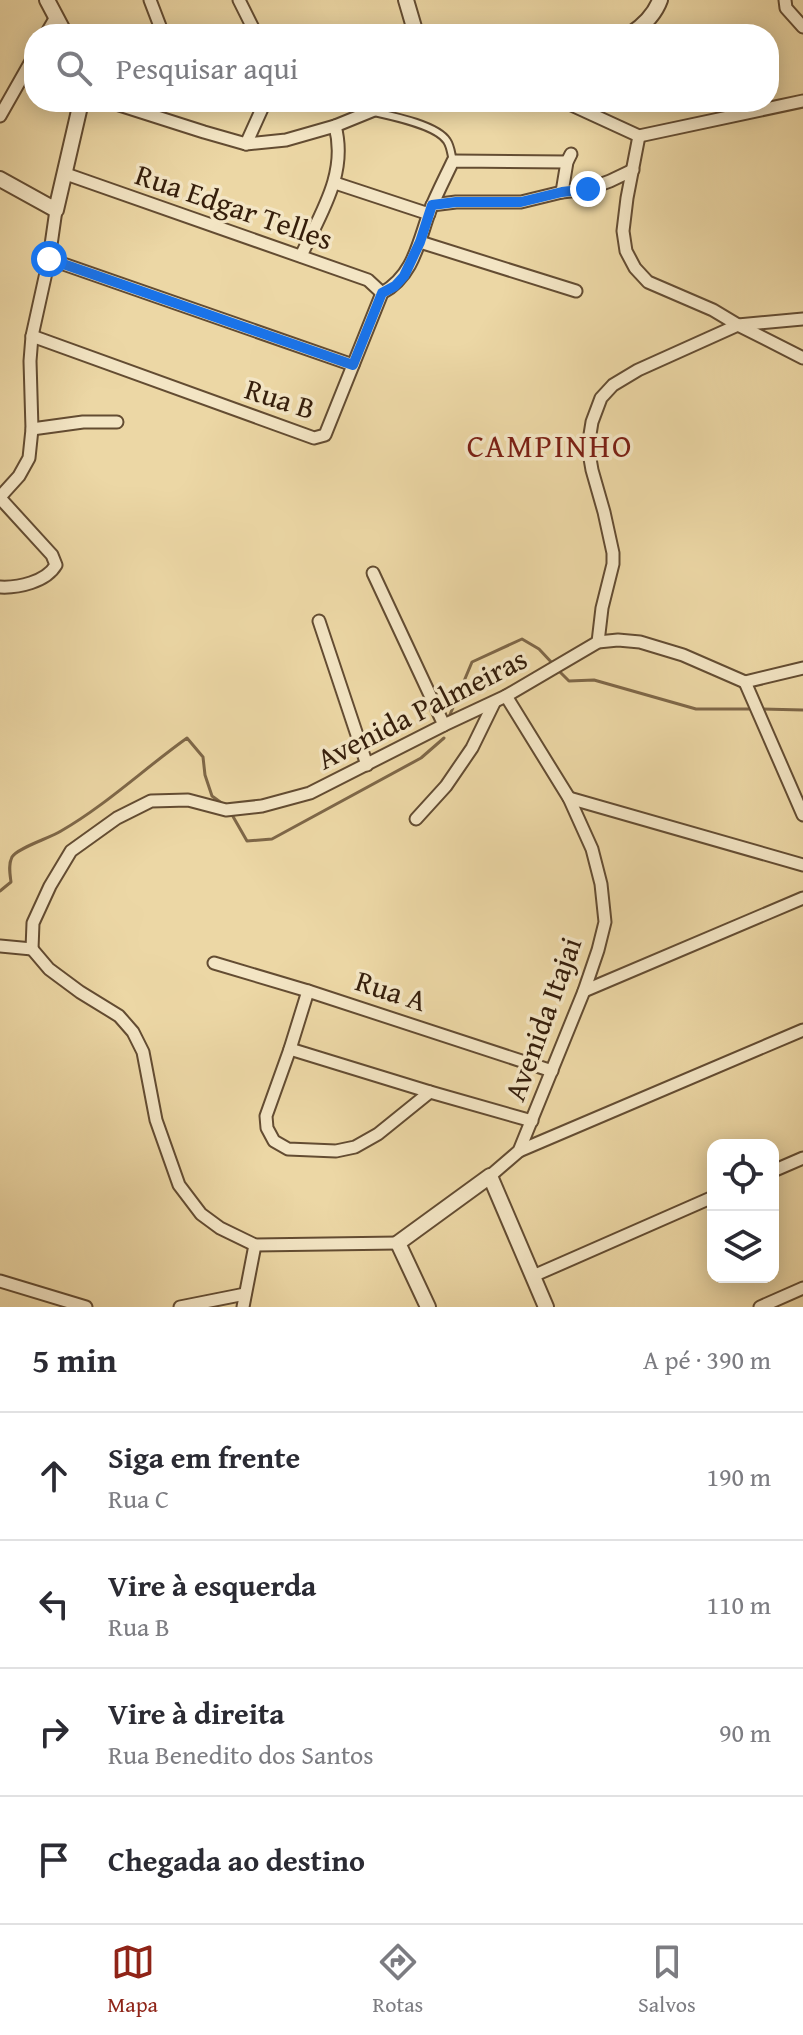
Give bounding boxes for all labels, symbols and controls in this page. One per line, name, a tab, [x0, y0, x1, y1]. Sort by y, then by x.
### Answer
search box	[24, 24, 779, 112]
icon: search	[52, 46, 96, 90]
text: Pesquisar aqui	[116, 46, 298, 90]
street label: Rua Edgar Telles	[130, 152, 339, 260]
route end	[570, 171, 606, 207]
route start	[31, 241, 67, 277]
street label: Rua B	[240, 366, 321, 430]
district label: CAMPINHO	[467, 422, 633, 469]
street label: Avenida Palmeiras	[309, 636, 534, 780]
street label: Avenida Itajai	[492, 930, 592, 1107]
street label: Rua A	[350, 958, 433, 1022]
map controls	[707, 1139, 779, 1283]
button: locate	[707, 1139, 779, 1211]
button: layers	[707, 1211, 779, 1283]
text: 5 min	[32, 1335, 117, 1384]
text: A pé · 390 m	[643, 1340, 771, 1379]
text: Siga em frente	[108, 1435, 300, 1479]
icon: ahead	[32, 1454, 76, 1498]
text: 190 m	[706, 1457, 771, 1496]
text: Rua C	[108, 1479, 169, 1518]
text: Vire à esquerda	[108, 1563, 316, 1607]
icon: left	[32, 1582, 76, 1626]
text: 110 m	[706, 1585, 771, 1624]
text: Rua B	[108, 1607, 170, 1646]
text: Vire à direita	[108, 1691, 285, 1735]
icon: right	[32, 1710, 76, 1754]
text: 90 m	[719, 1713, 771, 1752]
text: Rua Benedito dos Santos	[108, 1735, 374, 1774]
icon: arrive	[32, 1838, 76, 1882]
text: Chegada ao destino	[108, 1838, 365, 1882]
tab: Mapa	[107, 1940, 158, 2020]
tab: Rotas	[373, 1940, 423, 2020]
tab: Salvos	[638, 1940, 696, 2020]

